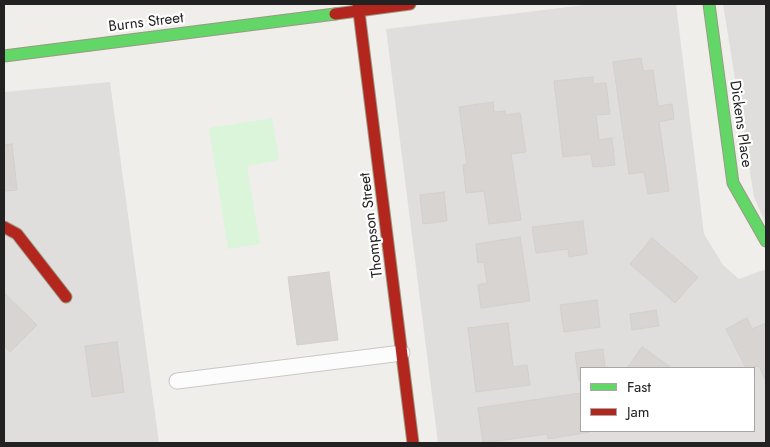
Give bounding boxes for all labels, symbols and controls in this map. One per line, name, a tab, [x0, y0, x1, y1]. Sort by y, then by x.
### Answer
street label: Burns Street	[107, 9, 185, 37]
street label: Dickens Place	[725, 79, 755, 169]
street label: Thompson Street	[357, 171, 387, 279]
legend	[580, 367, 755, 432]
text: Fast	[627, 376, 651, 398]
text: Jam	[627, 401, 650, 423]

